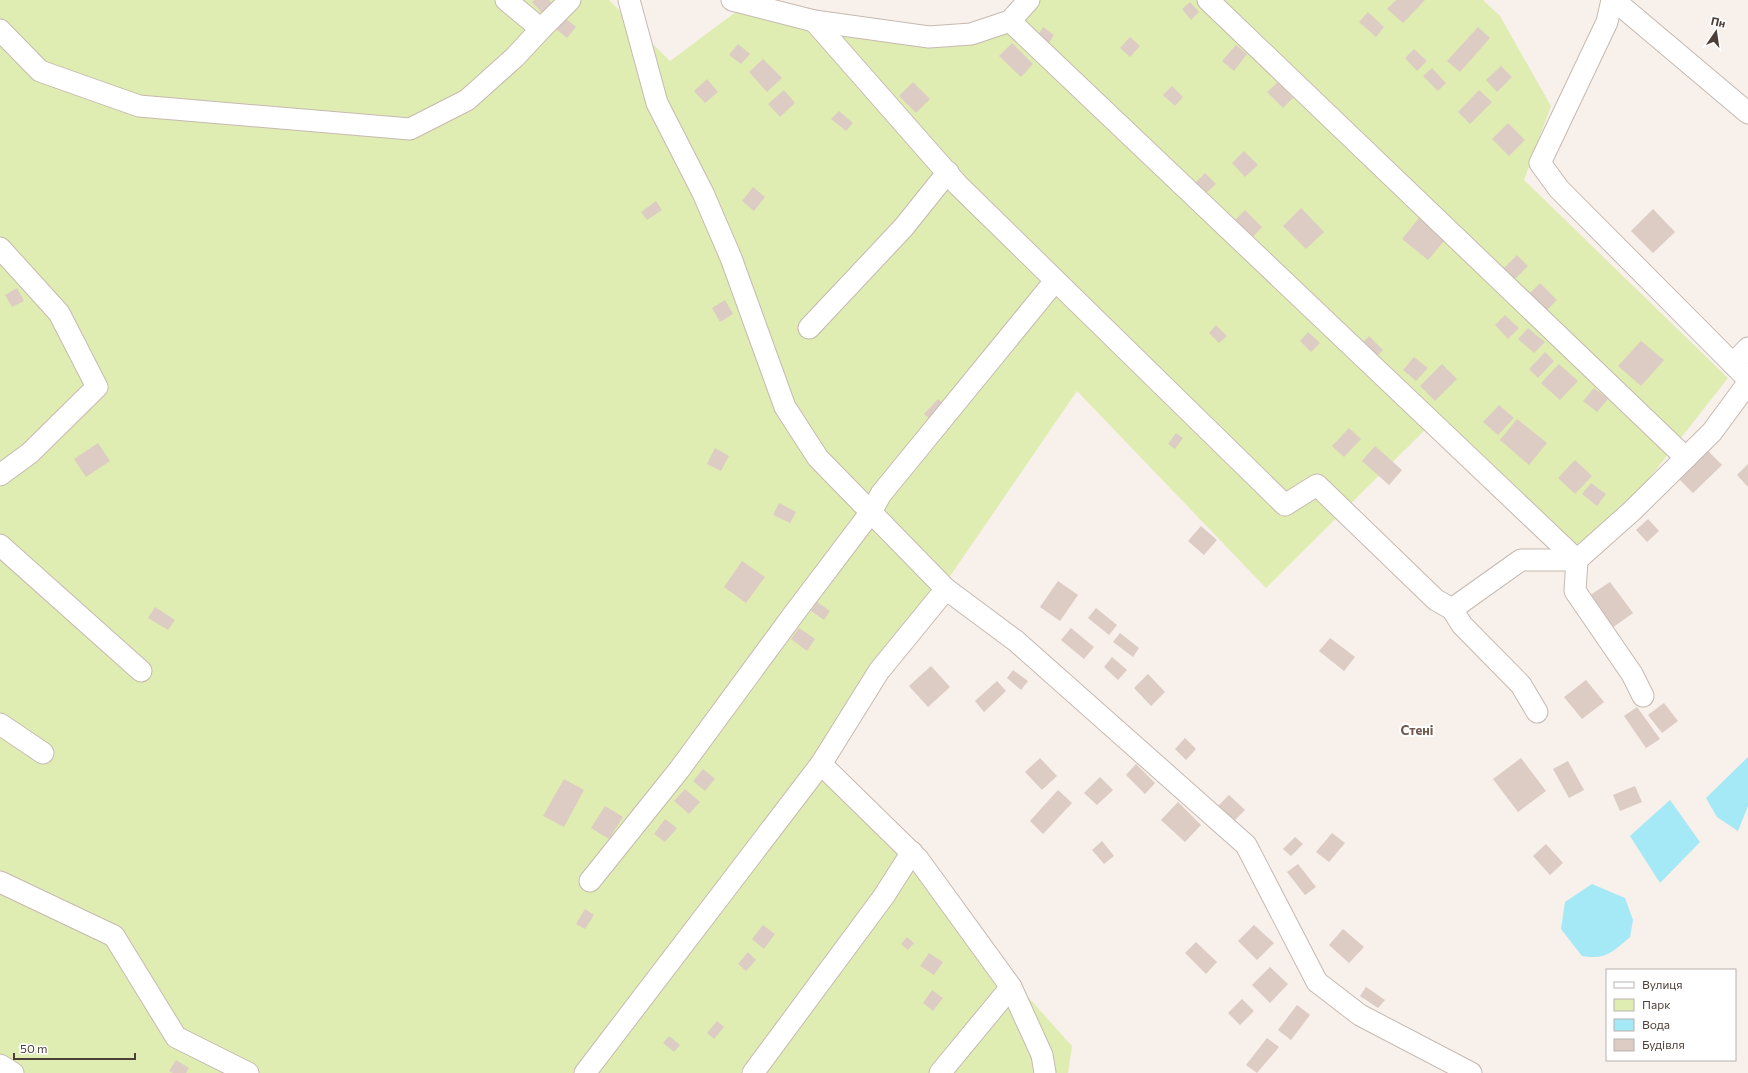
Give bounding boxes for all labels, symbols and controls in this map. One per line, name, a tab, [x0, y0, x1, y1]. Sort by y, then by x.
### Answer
north arrow	[1696, 12, 1736, 52]
text: Пн	[1710, 14, 1727, 30]
district label: Стені	[1401, 722, 1433, 738]
legend	[1606, 969, 1736, 1061]
text: Вулиця	[1642, 977, 1683, 991]
text: Парк	[1642, 997, 1671, 1011]
text: Вода	[1642, 1017, 1670, 1031]
scale bar	[14, 1035, 135, 1061]
text: Будівля	[1642, 1037, 1685, 1051]
text: 50 m	[20, 1041, 48, 1055]

